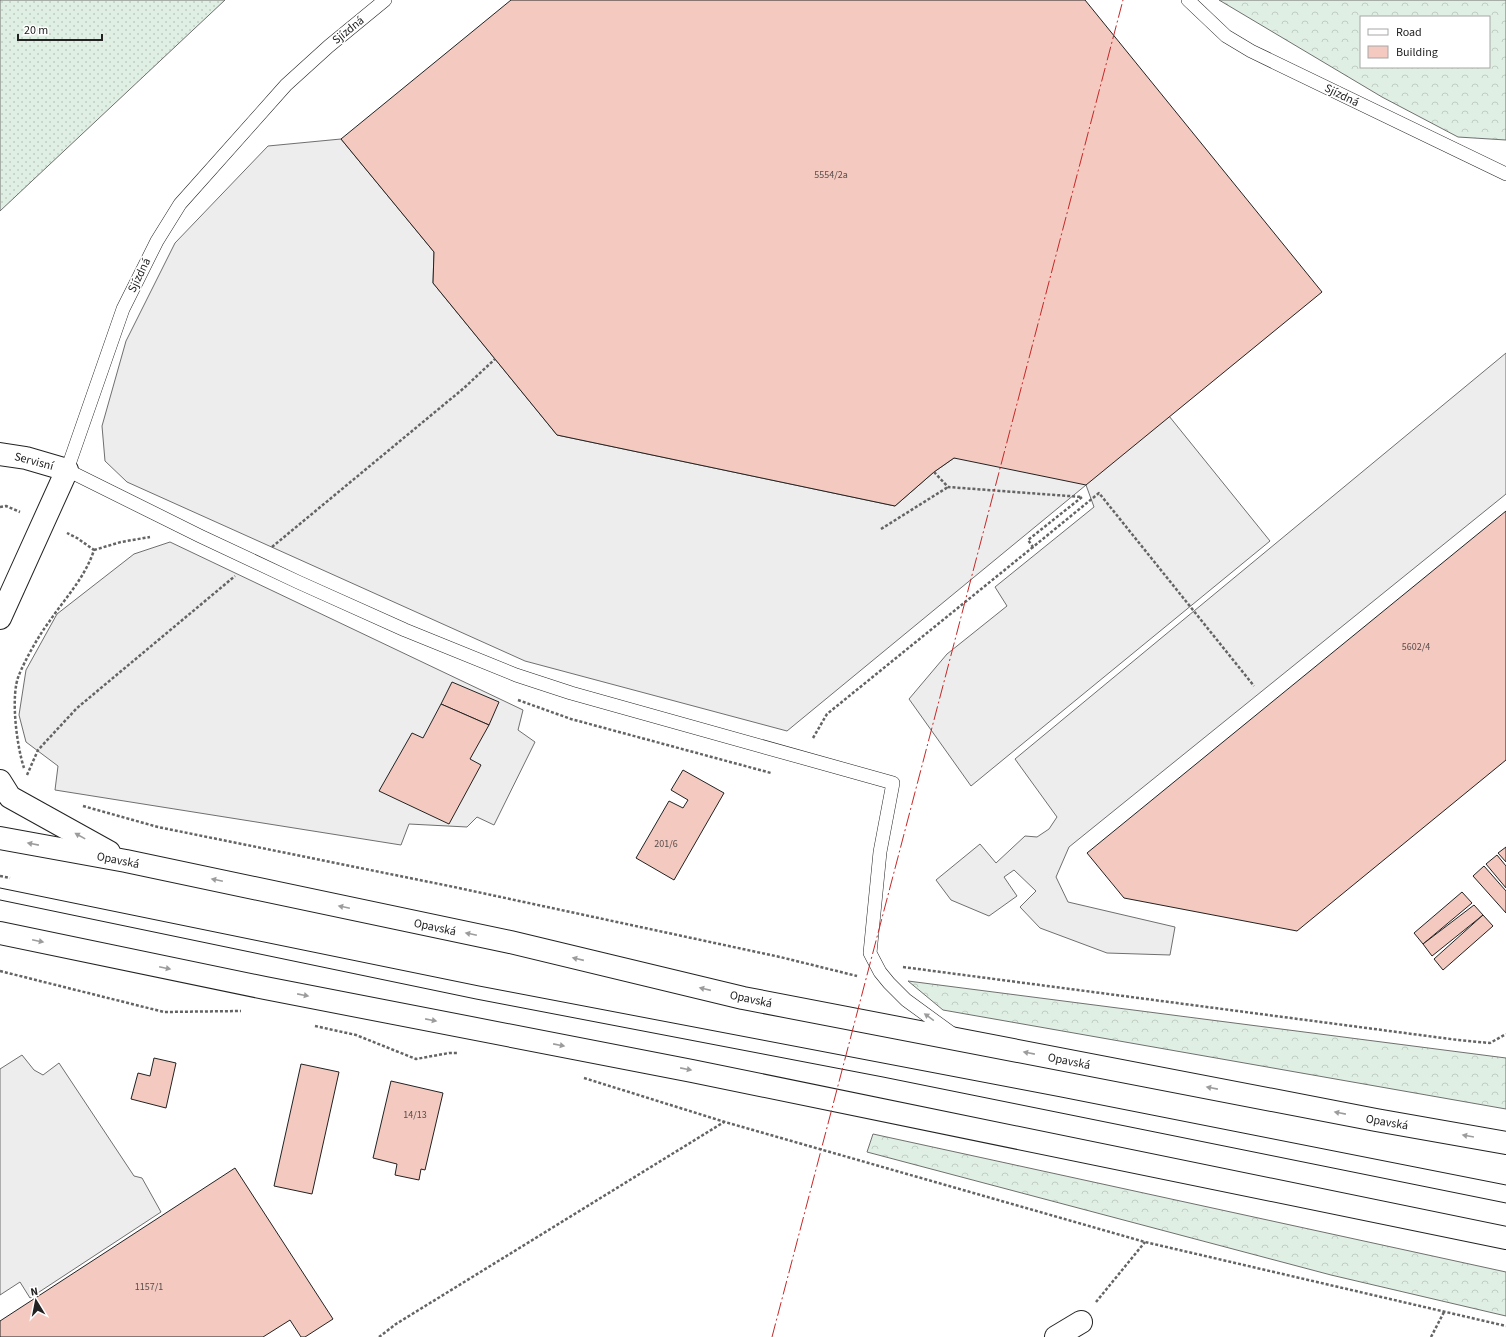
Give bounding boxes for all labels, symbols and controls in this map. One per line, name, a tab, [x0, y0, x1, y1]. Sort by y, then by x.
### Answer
street label: Sjízdná	[329, 12, 368, 49]
scale bar	[18, 16, 102, 42]
legend	[1360, 16, 1490, 68]
text: 20 m	[24, 22, 48, 39]
text: Road	[1396, 24, 1422, 41]
text: Building	[1396, 44, 1438, 61]
street label: Sjízdná	[1322, 80, 1362, 111]
house number: 5554/2a	[814, 168, 848, 182]
street label: Sjízdná	[124, 255, 155, 295]
street label: Servisní	[12, 448, 56, 475]
house number: 5602/4	[1402, 640, 1430, 654]
one-way arrow	[74, 832, 86, 839]
house number: 201/6	[654, 837, 678, 851]
one-way arrow	[27, 840, 39, 846]
street label: Opavská	[95, 848, 141, 873]
one-way arrow	[211, 877, 223, 883]
one-way arrow	[338, 904, 350, 910]
street label: Opavská	[412, 915, 458, 940]
one-way arrow	[465, 931, 478, 937]
one-way arrow	[32, 938, 44, 944]
one-way arrow	[572, 955, 584, 961]
one-way arrow	[159, 965, 172, 971]
one-way arrow	[698, 985, 711, 991]
street label: Opavská	[728, 987, 774, 1012]
one-way arrow	[297, 993, 310, 999]
one-way arrow	[924, 1013, 934, 1021]
one-way arrow	[425, 1017, 437, 1023]
one-way arrow	[553, 1042, 565, 1048]
street label: Opavská	[1046, 1049, 1092, 1074]
one-way arrow	[1023, 1050, 1036, 1056]
one-way arrow	[680, 1067, 693, 1073]
one-way arrow	[1206, 1085, 1218, 1091]
house number: 14/13	[403, 1108, 427, 1122]
one-way arrow	[1334, 1110, 1346, 1116]
street label: Opavská	[1364, 1110, 1410, 1135]
one-way arrow	[1461, 1133, 1474, 1139]
house number: 1157/1	[135, 1280, 163, 1294]
north arrow	[16, 1281, 56, 1321]
text: N	[29, 1284, 39, 1300]

